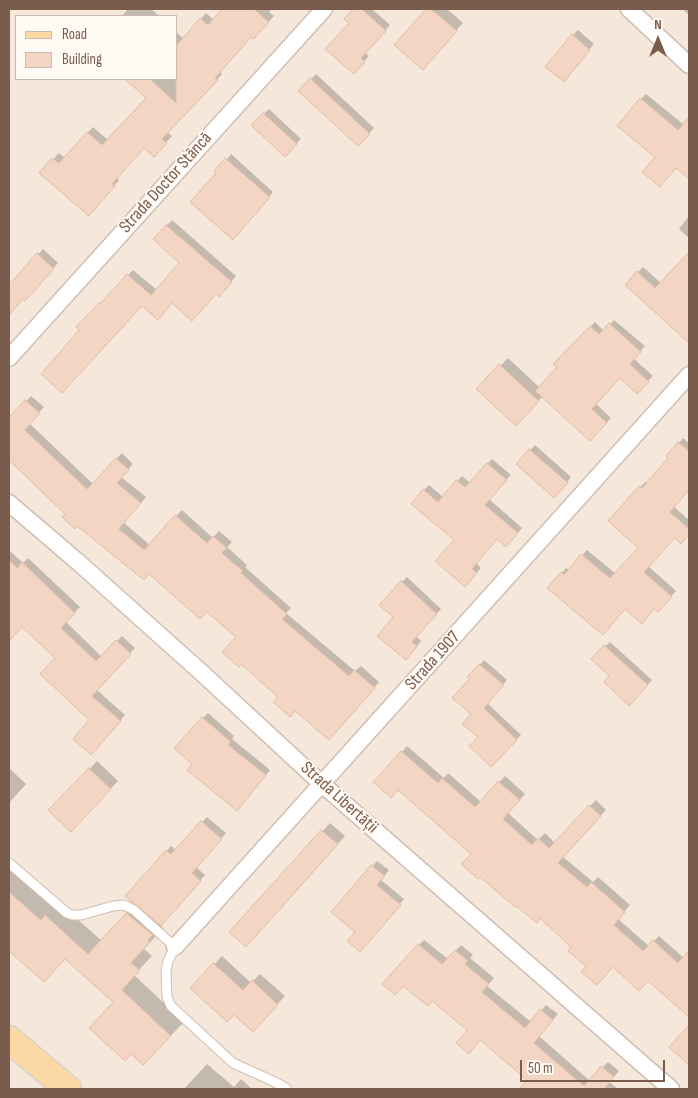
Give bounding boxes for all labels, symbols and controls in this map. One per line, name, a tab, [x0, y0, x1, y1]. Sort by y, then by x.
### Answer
legend	[15, 15, 178, 80]
north arrow	[633, 15, 683, 65]
text: N	[654, 16, 662, 33]
text: Road	[62, 25, 87, 44]
text: Building	[62, 50, 102, 69]
street label: Strada Doctor Stâncă	[115, 128, 217, 238]
street label: Strada 1907	[401, 627, 465, 695]
street label: Strada Libertății	[296, 758, 382, 838]
scale bar	[523, 1050, 668, 1082]
text: 50 m	[528, 1059, 553, 1078]

